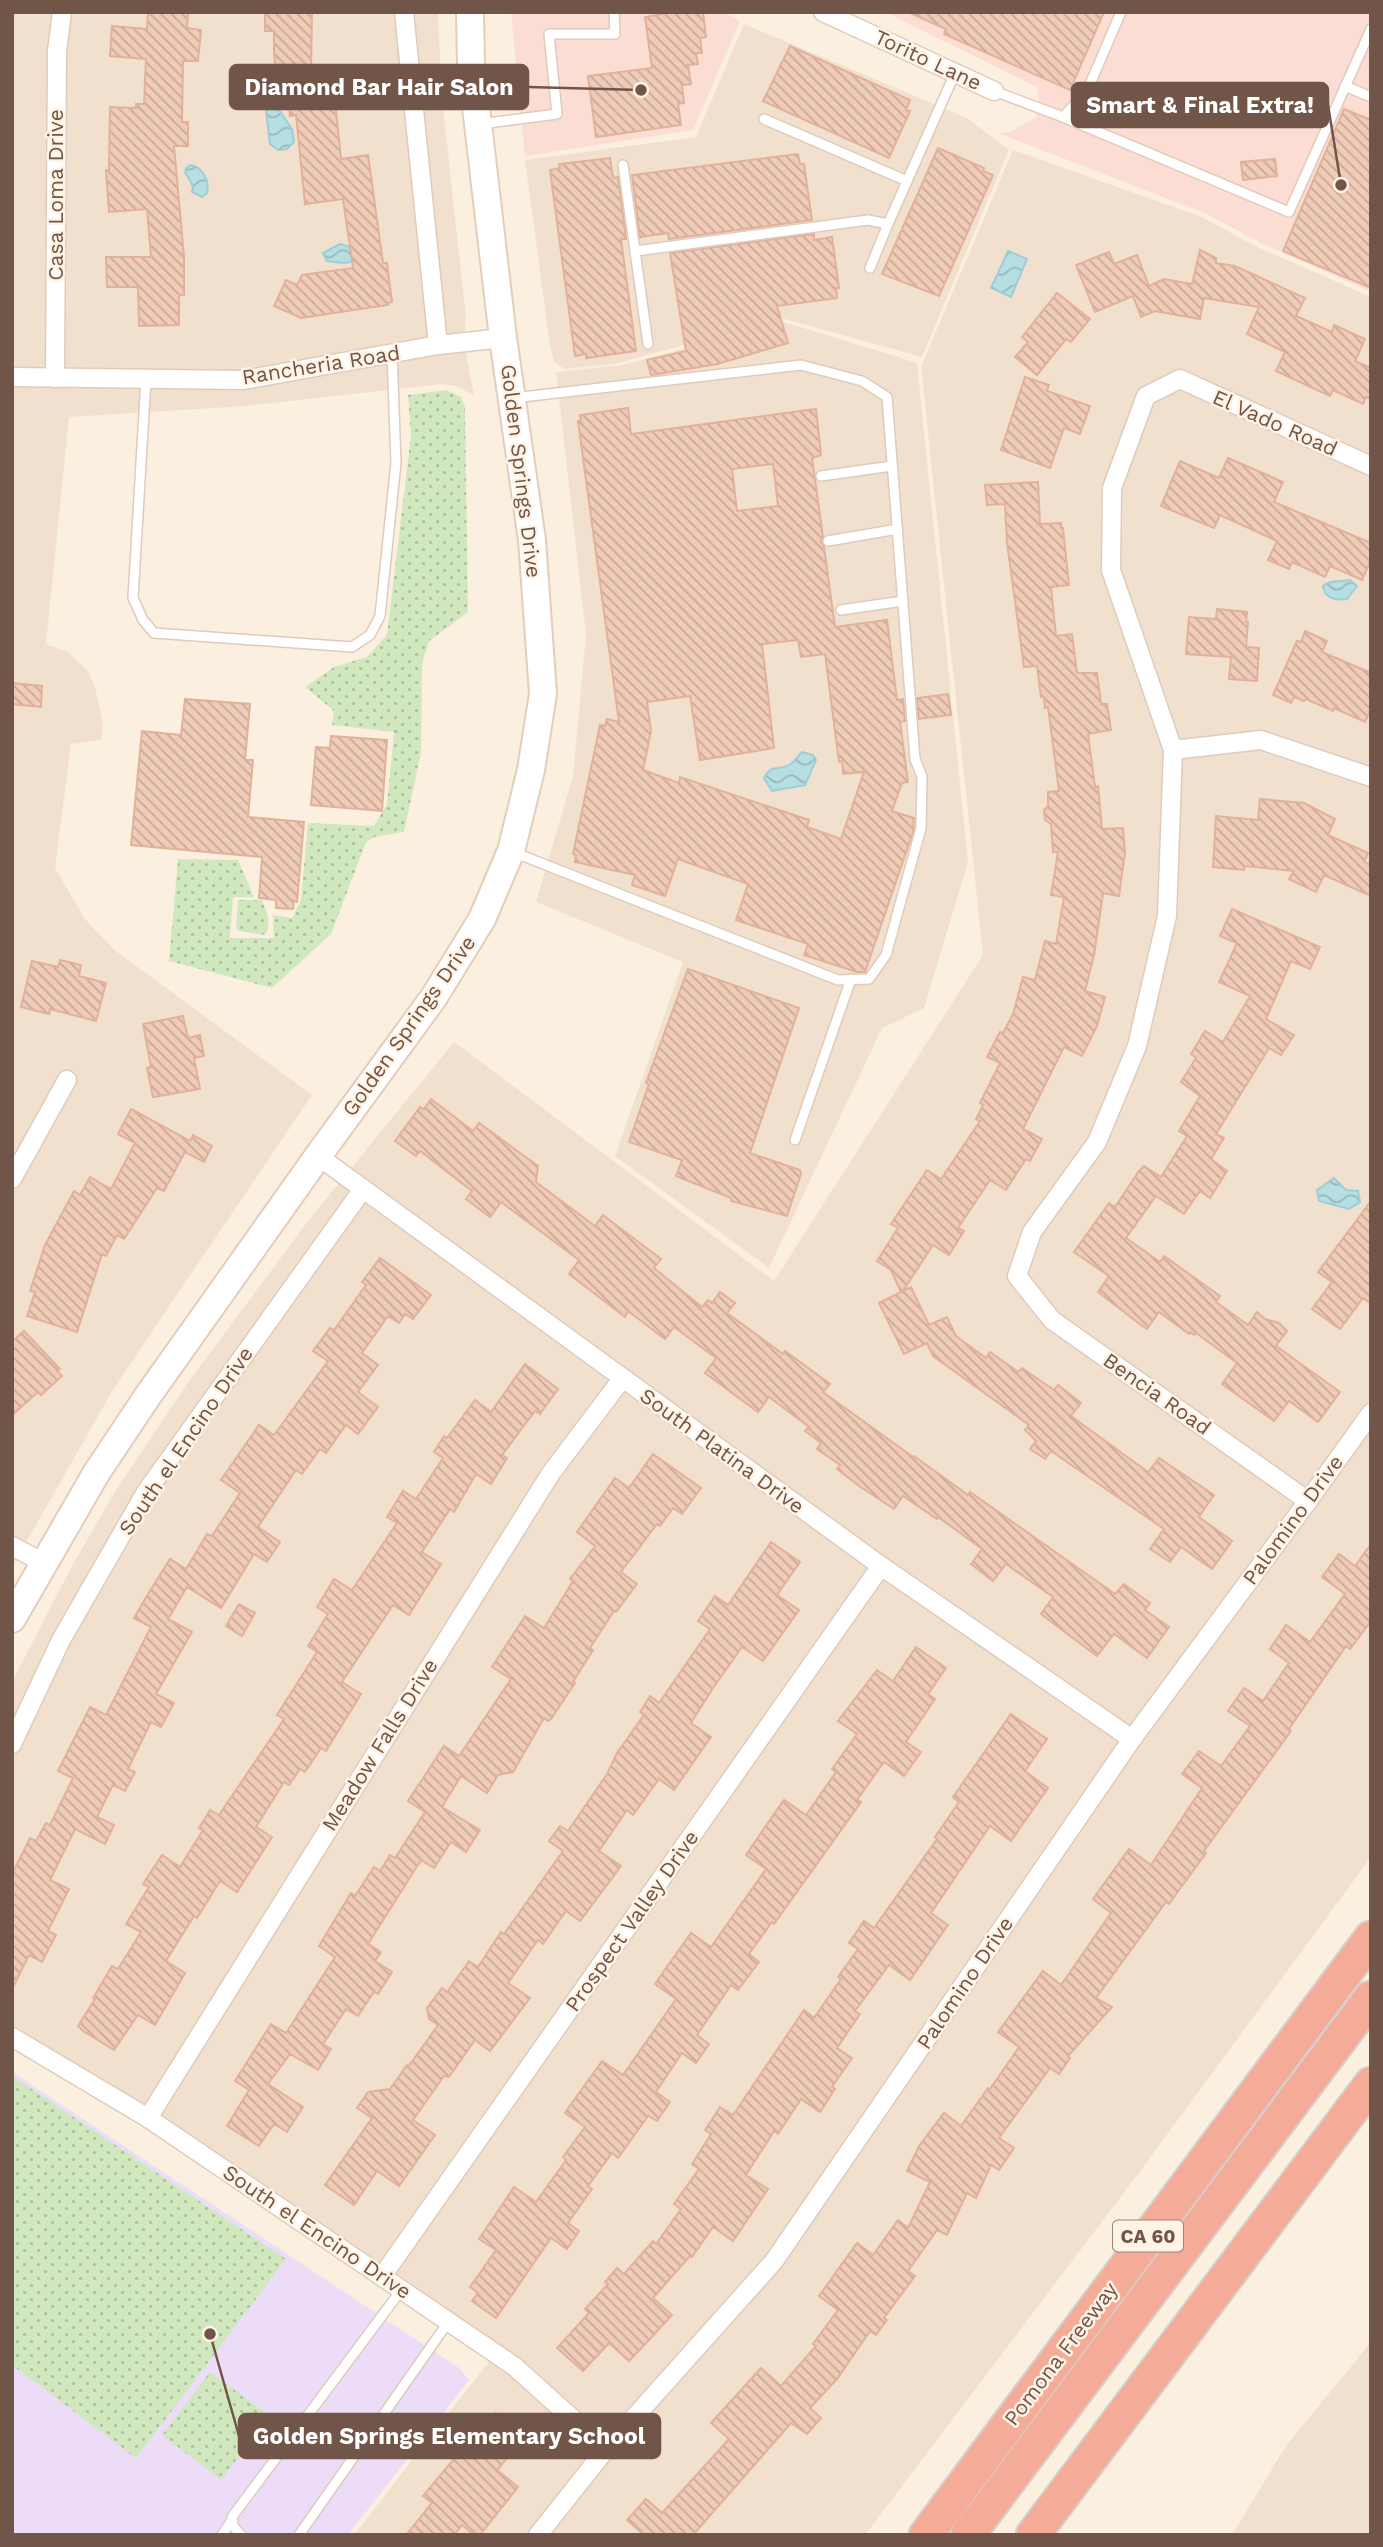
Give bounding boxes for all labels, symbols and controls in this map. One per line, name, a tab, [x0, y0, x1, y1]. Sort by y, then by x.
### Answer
street label: Torito Lane	[871, 24, 986, 95]
callout: Diamond Bar Hair Salon	[230, 65, 528, 109]
text: Diamond Bar Hair Salon	[244, 74, 514, 101]
callout: Smart & Final Extra!	[1072, 83, 1328, 127]
text: Smart & Final Extra!	[1086, 92, 1314, 119]
street label: Casa Loma Drive	[43, 109, 68, 281]
street label: Rancheria Road	[240, 340, 402, 389]
street label: Golden Springs Drive	[496, 363, 547, 579]
street label: El Vado Road	[1209, 384, 1341, 461]
street label: Golden Springs Drive	[337, 930, 480, 1121]
street label: South el Encino Drive	[113, 1342, 258, 1540]
street label: Bencia Road	[1099, 1347, 1216, 1440]
street label: South Platina Drive	[635, 1383, 809, 1519]
street label: Palomino Drive	[1237, 1450, 1348, 1589]
street label: Meadow Falls Drive	[316, 1654, 443, 1835]
street label: Prospect Valley Drive	[560, 1825, 704, 2016]
street label: Palomino Drive	[911, 1912, 1018, 2054]
street label: South el Encino Drive	[218, 2159, 416, 2304]
road number: CA 60	[1113, 2220, 1183, 2252]
street label: Pomona Freeway	[999, 2277, 1123, 2430]
callout: Golden Springs Elementary School	[239, 2414, 660, 2458]
text: Golden Springs Elementary School	[253, 2423, 646, 2450]

